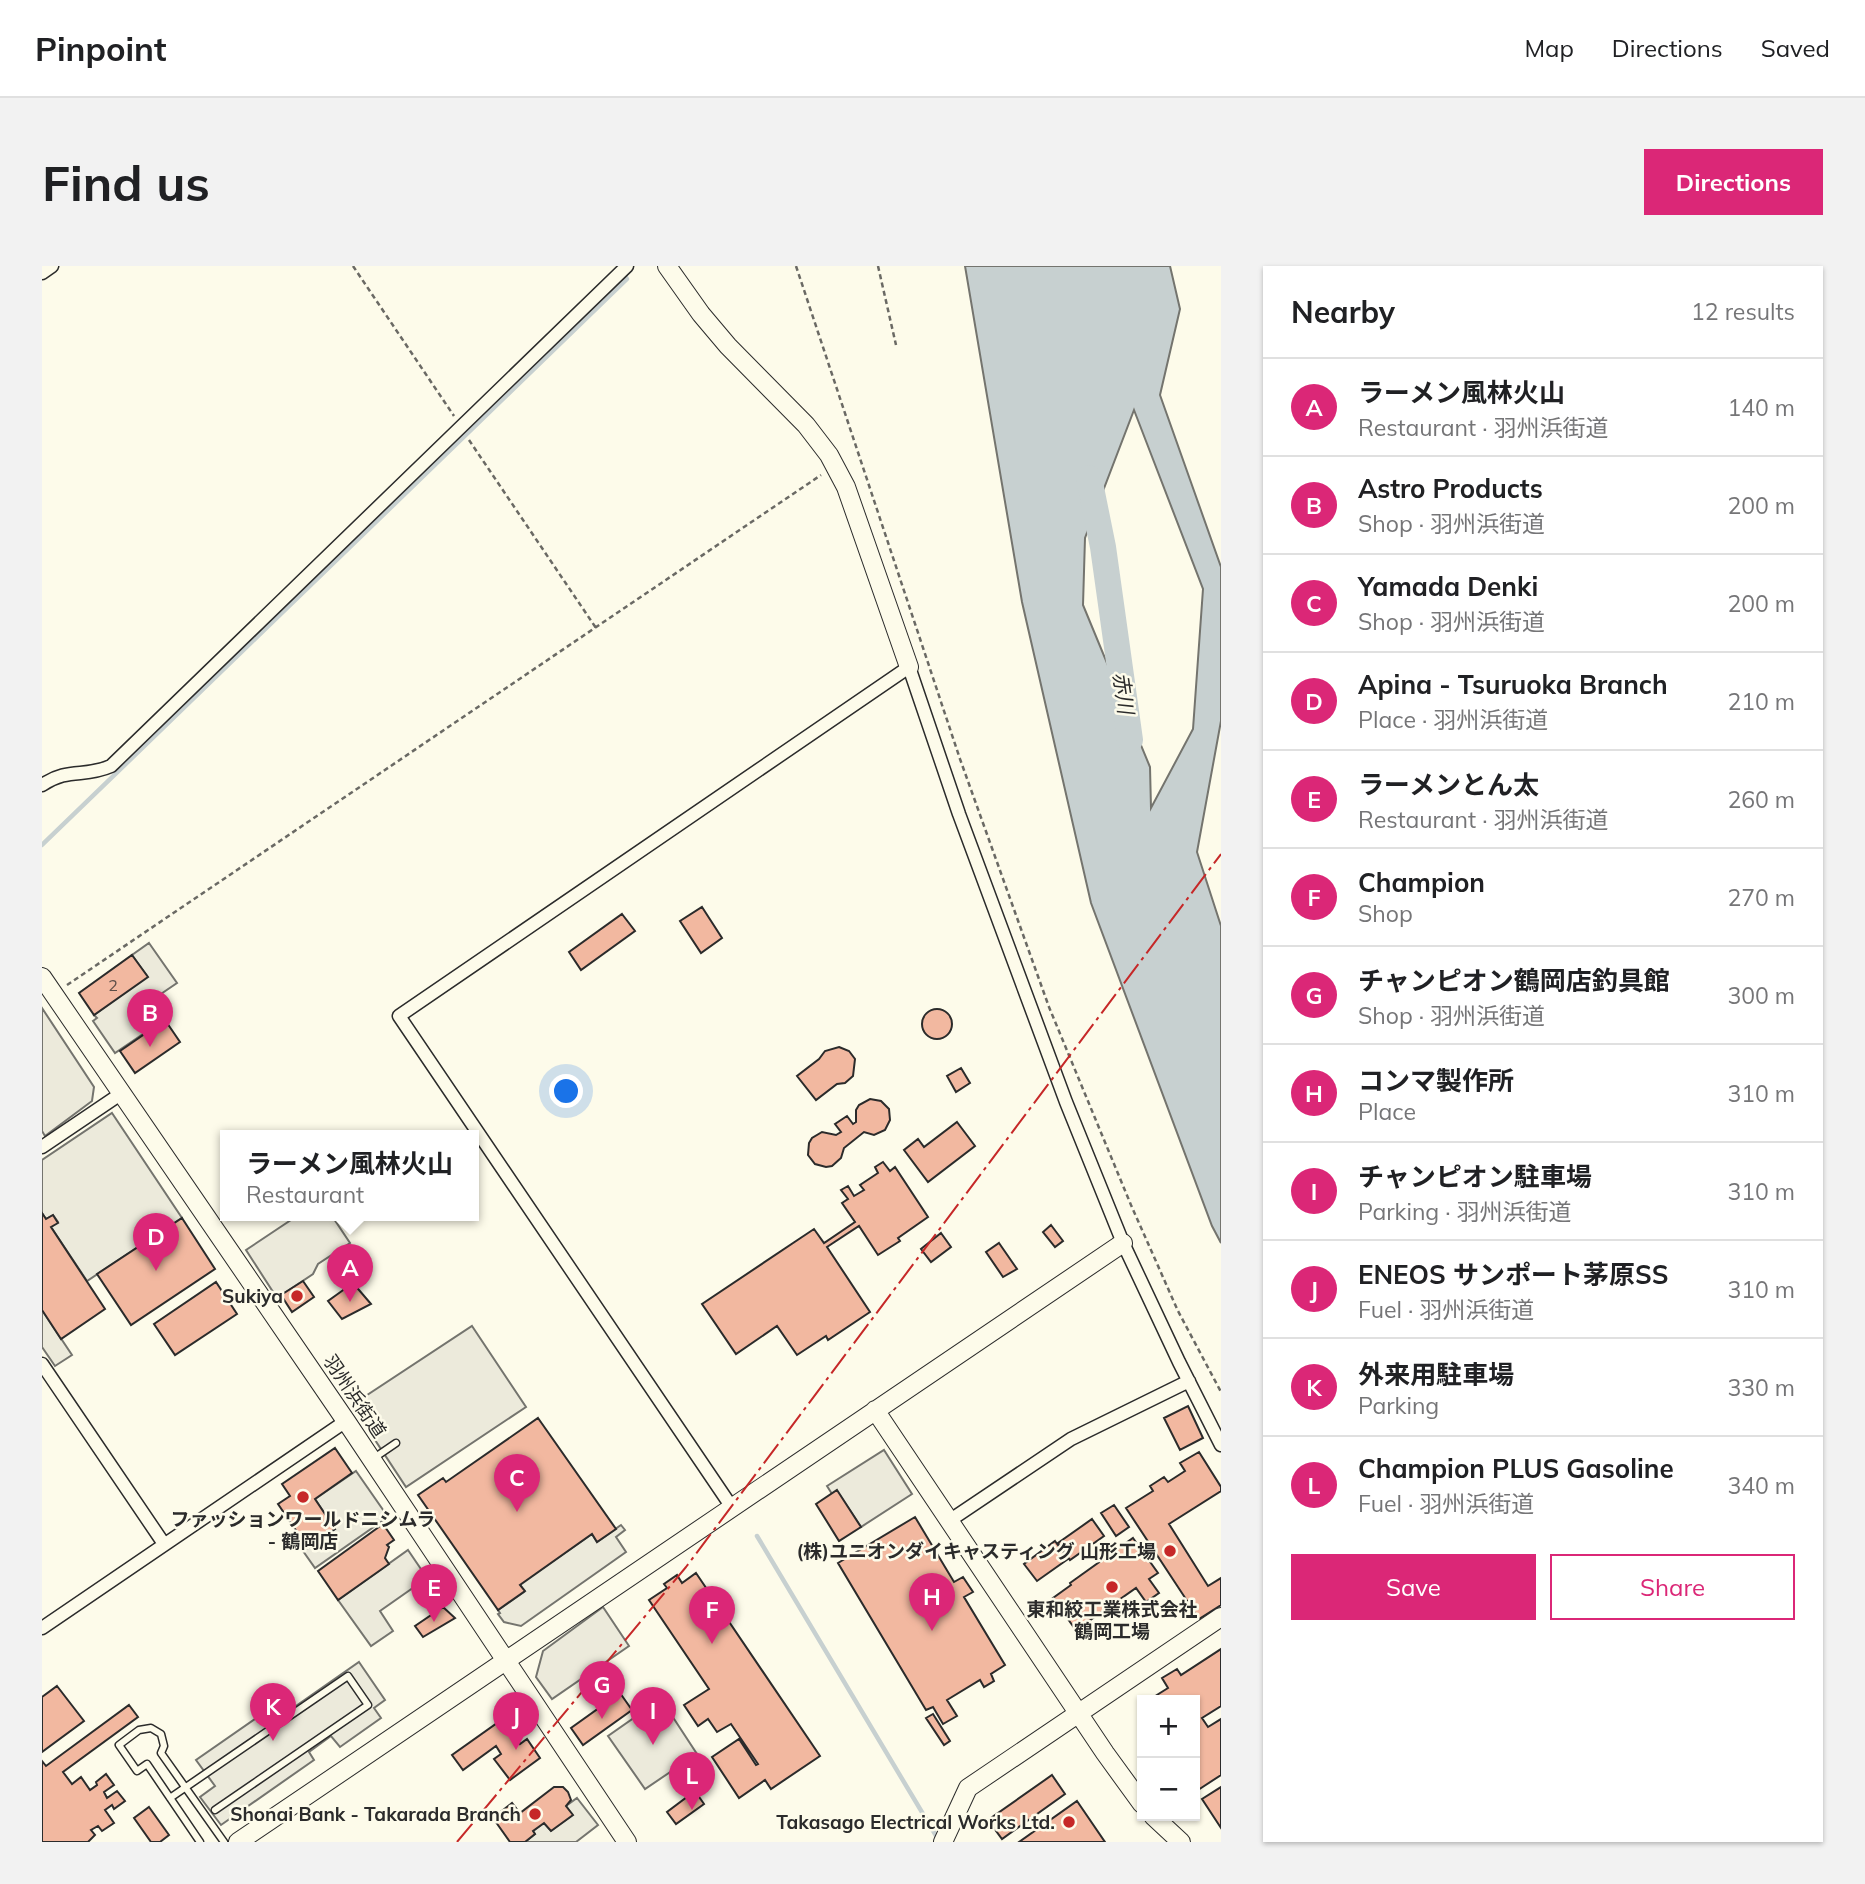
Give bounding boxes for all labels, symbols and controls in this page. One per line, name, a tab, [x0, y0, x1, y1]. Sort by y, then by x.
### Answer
text: Pinpoint	[35, 28, 167, 69]
text: Map	[1524, 33, 1574, 63]
text: Directions	[1612, 33, 1723, 63]
text: Saved	[1761, 33, 1830, 63]
button: Directions	[1644, 149, 1823, 215]
text: Find us	[42, 152, 210, 213]
text: Nearby	[1291, 293, 1395, 331]
text: 12 results	[1691, 297, 1795, 326]
text: ラーメン風林火山	[1358, 376, 1565, 409]
text: A	[1305, 393, 1323, 422]
text: 140 m	[1727, 393, 1795, 422]
text: Restaurant · 羽州浜街道	[1358, 413, 1608, 442]
text: Astro Products	[1358, 472, 1543, 505]
text: B	[1306, 491, 1322, 520]
text: 200 m	[1727, 491, 1795, 520]
text: Shop · 羽州浜街道	[1358, 509, 1545, 538]
text: Yamada Denki	[1358, 570, 1538, 603]
text: C	[1306, 589, 1322, 618]
text: 200 m	[1727, 589, 1795, 618]
text: Shop · 羽州浜街道	[1358, 607, 1545, 636]
text: Apina - Tsuruoka Branch	[1358, 668, 1668, 701]
water label: 赤川	[1108, 670, 1140, 717]
text: D	[1305, 687, 1323, 716]
text: 210 m	[1727, 687, 1795, 716]
text: Place · 羽州浜街道	[1358, 705, 1548, 734]
text: ラーメンとん太	[1358, 768, 1539, 801]
text: E	[1307, 785, 1321, 814]
text: 260 m	[1727, 785, 1795, 814]
text: Restaurant · 羽州浜街道	[1358, 805, 1608, 834]
text: Champion	[1358, 866, 1485, 899]
text: F	[1307, 883, 1321, 912]
text: 270 m	[1727, 883, 1795, 912]
text: Shop	[1358, 899, 1413, 928]
text: チャンピオン鶴岡店釣具館	[1358, 964, 1670, 997]
house number: 2	[108, 975, 118, 995]
text: G	[1305, 981, 1323, 1010]
text: 300 m	[1727, 981, 1795, 1010]
pin: B	[127, 989, 173, 1047]
text: Shop · 羽州浜街道	[1358, 1001, 1545, 1030]
text: コンマ製作所	[1358, 1064, 1514, 1097]
your location	[549, 1074, 583, 1108]
text: H	[1305, 1079, 1323, 1108]
text: 310 m	[1727, 1079, 1795, 1108]
text: Place	[1358, 1097, 1416, 1126]
popup	[220, 1130, 479, 1221]
text: ラーメン風林火山	[246, 1147, 453, 1180]
text: チャンピオン駐車場	[1358, 1160, 1592, 1193]
text: I	[1311, 1177, 1317, 1206]
text: 310 m	[1727, 1177, 1795, 1206]
text: Restaurant	[246, 1180, 364, 1209]
text: Parking · 羽州浜街道	[1358, 1197, 1572, 1226]
pin: D	[133, 1213, 179, 1271]
pin: A	[327, 1244, 373, 1302]
text: ENEOS サンポート茅原SS	[1358, 1258, 1668, 1291]
text: J	[1310, 1275, 1318, 1304]
text: 310 m	[1727, 1275, 1795, 1304]
place label: Sukiya	[222, 1284, 283, 1308]
marker: Sukiya	[289, 1288, 305, 1304]
text: Fuel · 羽州浜街道	[1358, 1295, 1534, 1324]
street label: 羽州浜街道	[318, 1350, 392, 1442]
text: 外来用駐車場	[1358, 1358, 1514, 1391]
text: K	[1306, 1373, 1322, 1402]
text: 330 m	[1727, 1373, 1795, 1402]
text: Parking	[1358, 1391, 1439, 1420]
text: Champion PLUS Gasoline	[1358, 1452, 1674, 1485]
pin: C	[494, 1454, 540, 1512]
text: L	[1308, 1471, 1320, 1500]
text: 340 m	[1727, 1471, 1795, 1500]
marker: ファッションワールドニシムラ - 鶴岡店	[295, 1489, 311, 1505]
text: Fuel · 羽州浜街道	[1358, 1489, 1534, 1518]
place label: ファッションワールドニシムラ - 鶴岡店	[170, 1507, 436, 1553]
place label: (株)ユニオンダイキャスティング 山形工場	[796, 1539, 1156, 1563]
marker: (株)ユニオンダイキャスティング 山形工場	[1162, 1543, 1178, 1559]
button: Save	[1291, 1554, 1536, 1620]
button: Share	[1550, 1554, 1795, 1620]
pin: E	[411, 1564, 457, 1622]
pin: H	[909, 1573, 955, 1631]
marker: 東和絞工業株式会社 鶴岡工場	[1104, 1579, 1120, 1595]
pin: F	[689, 1586, 735, 1644]
place label: 東和絞工業株式会社 鶴岡工場	[1026, 1597, 1198, 1643]
pin: G	[579, 1661, 625, 1719]
pin: K	[250, 1683, 296, 1741]
pin: I	[630, 1687, 676, 1745]
pin: J	[493, 1692, 539, 1750]
map controls	[1137, 1695, 1200, 1821]
button: +	[1137, 1695, 1200, 1758]
pin: L	[669, 1752, 715, 1810]
button: −	[1137, 1758, 1200, 1821]
place label: Shonai Bank - Takarada Branch	[230, 1802, 521, 1826]
marker: Shonai Bank - Takarada Branch	[527, 1806, 543, 1822]
place label: Takasago Electrical Works Ltd.	[776, 1810, 1055, 1834]
marker: Takasago Electrical Works Ltd.	[1061, 1814, 1077, 1830]

